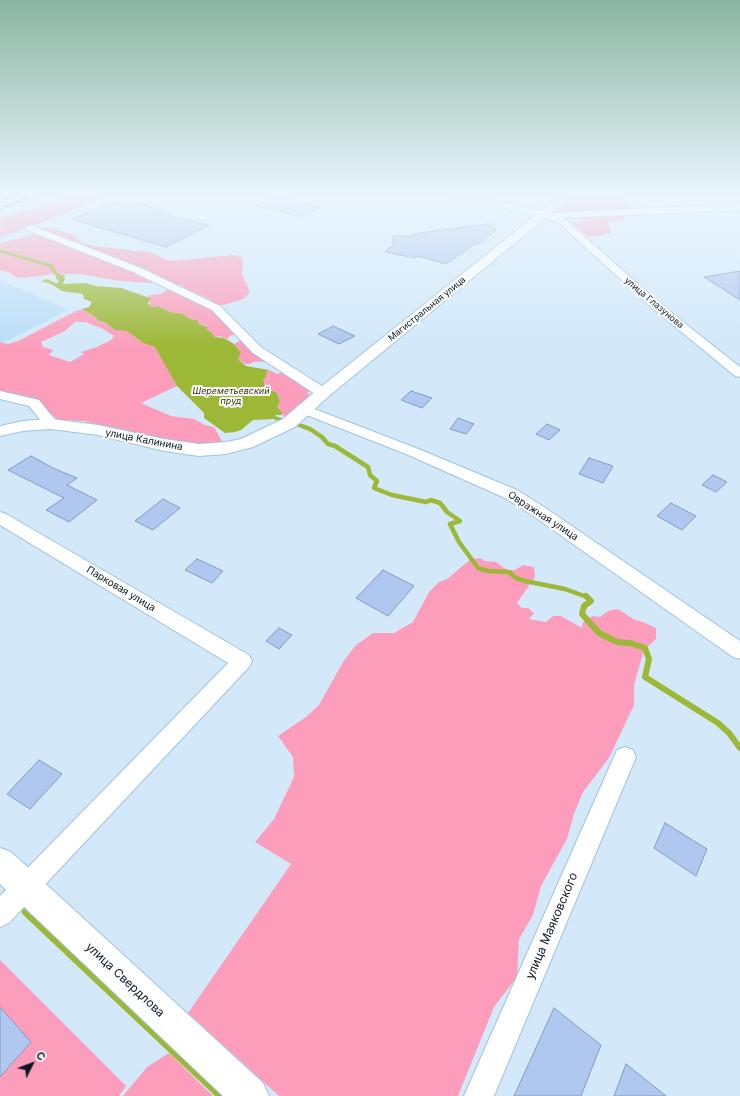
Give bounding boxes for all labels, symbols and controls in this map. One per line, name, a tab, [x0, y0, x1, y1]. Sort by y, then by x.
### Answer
street label: Магистральная улица	[386, 274, 468, 344]
street label: улица Глазунова	[622, 275, 686, 331]
water label: Шереметьевский пруд	[193, 386, 269, 407]
street label: улица Калинина	[104, 427, 184, 453]
street label: Овражная улица	[506, 489, 580, 543]
street label: Парковая улица	[84, 564, 158, 614]
street label: улица Маяковского	[523, 871, 581, 981]
street label: улица Свердлова	[83, 940, 167, 1020]
north arrow	[12, 1044, 52, 1084]
text: С	[33, 1048, 49, 1064]

